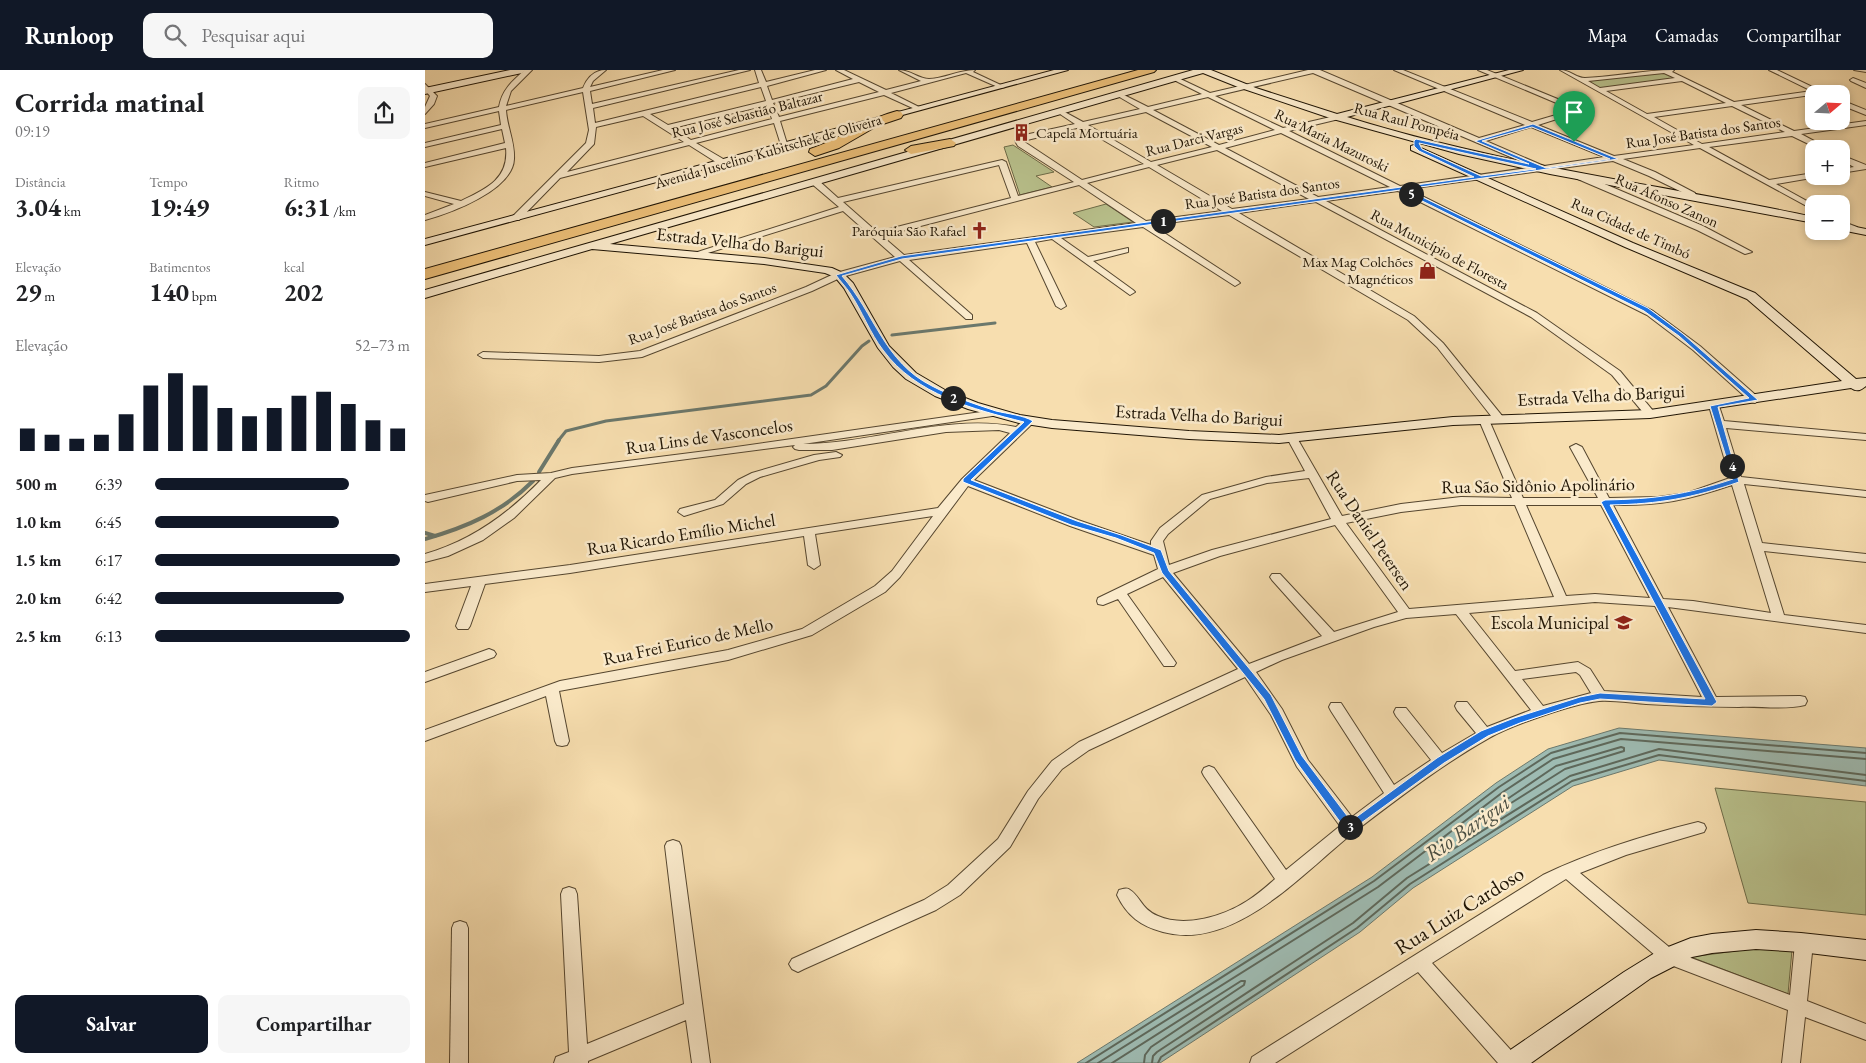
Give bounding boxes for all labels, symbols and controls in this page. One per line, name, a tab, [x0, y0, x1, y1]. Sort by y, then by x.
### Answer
search box	[143, 13, 493, 58]
text: Runloop	[25, 20, 113, 51]
icon: search	[161, 21, 189, 49]
text: Pesquisar aqui	[201, 23, 305, 48]
text: Mapa	[1588, 24, 1627, 47]
text: Camadas	[1655, 24, 1718, 47]
text: Compartilhar	[1746, 24, 1841, 47]
text: Corrida matinal	[15, 84, 204, 120]
north arrow	[1805, 85, 1850, 130]
map controls	[1805, 85, 1850, 240]
street label: Rua José Sebastião Baltazar	[669, 86, 825, 142]
button: share	[358, 87, 410, 139]
pin	[1553, 91, 1595, 142]
street label: Rua Raul Pompéia	[1352, 98, 1462, 144]
icon: arrive	[1560, 98, 1588, 126]
street label: Rua Maria Mazuroski	[1272, 104, 1393, 176]
street label: Avenida Juscelino Kubitschek de Oliveira	[651, 109, 884, 193]
street label: Rua José Batista dos Santos	[1624, 112, 1782, 152]
street label: Rua Darci Vargas	[1143, 118, 1245, 160]
text: 09:19	[15, 121, 50, 142]
building icon: Capela Mortuária	[1012, 122, 1032, 142]
place label: Capela Mortuária	[1036, 123, 1138, 142]
button: +	[1805, 140, 1850, 185]
street label: Rua Afonso Zanon	[1612, 169, 1722, 231]
text: Distância	[15, 173, 66, 191]
text: Tempo	[149, 173, 188, 191]
text: Ritmo	[284, 173, 319, 191]
street label: Rua José Batista dos Santos	[1183, 173, 1341, 213]
pin: 5	[1399, 182, 1423, 206]
text: 5	[1408, 185, 1415, 203]
text: 3.04	[15, 191, 61, 223]
text: 19:49	[149, 191, 209, 223]
text: 6:31	[284, 191, 330, 223]
street label: Rua Cidade de Timbó	[1568, 193, 1694, 263]
button: −	[1805, 195, 1850, 240]
text: km	[61, 202, 81, 220]
text: /km	[330, 202, 356, 220]
street label: Rua Município de Floresta	[1368, 205, 1512, 293]
pin: 1	[1151, 208, 1175, 234]
text: 1	[1160, 212, 1167, 230]
church icon: Paróquia São Rafael	[970, 220, 990, 240]
place label: Paróquia São Rafael	[852, 221, 966, 240]
street label: Estrada Velha do Barigui	[655, 222, 825, 262]
place label: Max Mag Colchões Magnéticos	[1302, 252, 1413, 288]
text: Elevação	[15, 258, 61, 276]
text: Batimentos	[149, 258, 211, 276]
text: kcal	[284, 258, 305, 276]
shop icon: Max Mag Colchões Magnéticos	[1417, 260, 1437, 280]
text: 29	[15, 276, 41, 308]
text: 140	[149, 276, 189, 308]
text: 202	[284, 276, 323, 308]
street label: Rua José Batista dos Santos	[625, 277, 779, 349]
text: m	[41, 287, 55, 305]
text: bpm	[189, 287, 217, 305]
text: Elevação	[15, 335, 68, 356]
text: 52–73 m	[355, 335, 410, 356]
street label: Estrada Velha do Barigui	[1517, 379, 1686, 411]
pin: 2	[941, 386, 965, 410]
text: 2	[950, 389, 957, 407]
street label: Estrada Velha do Barigui	[1115, 399, 1284, 431]
street label: Rua Lins de Vasconcelos	[624, 413, 794, 459]
pin: 4	[1719, 454, 1745, 478]
text: 4	[1729, 457, 1736, 475]
street label: Rua Daniel Petersen	[1321, 466, 1419, 595]
street label: Rua São Sidônio Apolinário	[1441, 472, 1635, 498]
text: 500 m	[15, 474, 57, 495]
text: 6:39	[95, 474, 122, 495]
street label: Rua Ricardo Emílio Michel	[585, 508, 777, 560]
text: 1.0 km	[15, 512, 61, 533]
text: 6:45	[95, 512, 122, 533]
text: 1.5 km	[15, 550, 61, 571]
text: 6:17	[95, 550, 122, 571]
text: 2.0 km	[15, 588, 61, 609]
text: 6:42	[95, 588, 122, 609]
place label: Escola Municipal	[1490, 611, 1609, 634]
street label: Rua Frei Eurico de Mello	[601, 612, 775, 670]
school or university icon: Escola Municipal	[1613, 612, 1633, 632]
text: 2.5 km	[15, 626, 61, 647]
text: 6:13	[95, 626, 122, 647]
water label: Rio Barigui	[1418, 787, 1517, 868]
pin: 3	[1337, 814, 1363, 840]
text: 3	[1347, 818, 1354, 836]
street label: Rua Luiz Cardoso	[1389, 859, 1529, 961]
button: Salvar	[15, 995, 208, 1053]
button: Compartilhar	[218, 995, 410, 1053]

